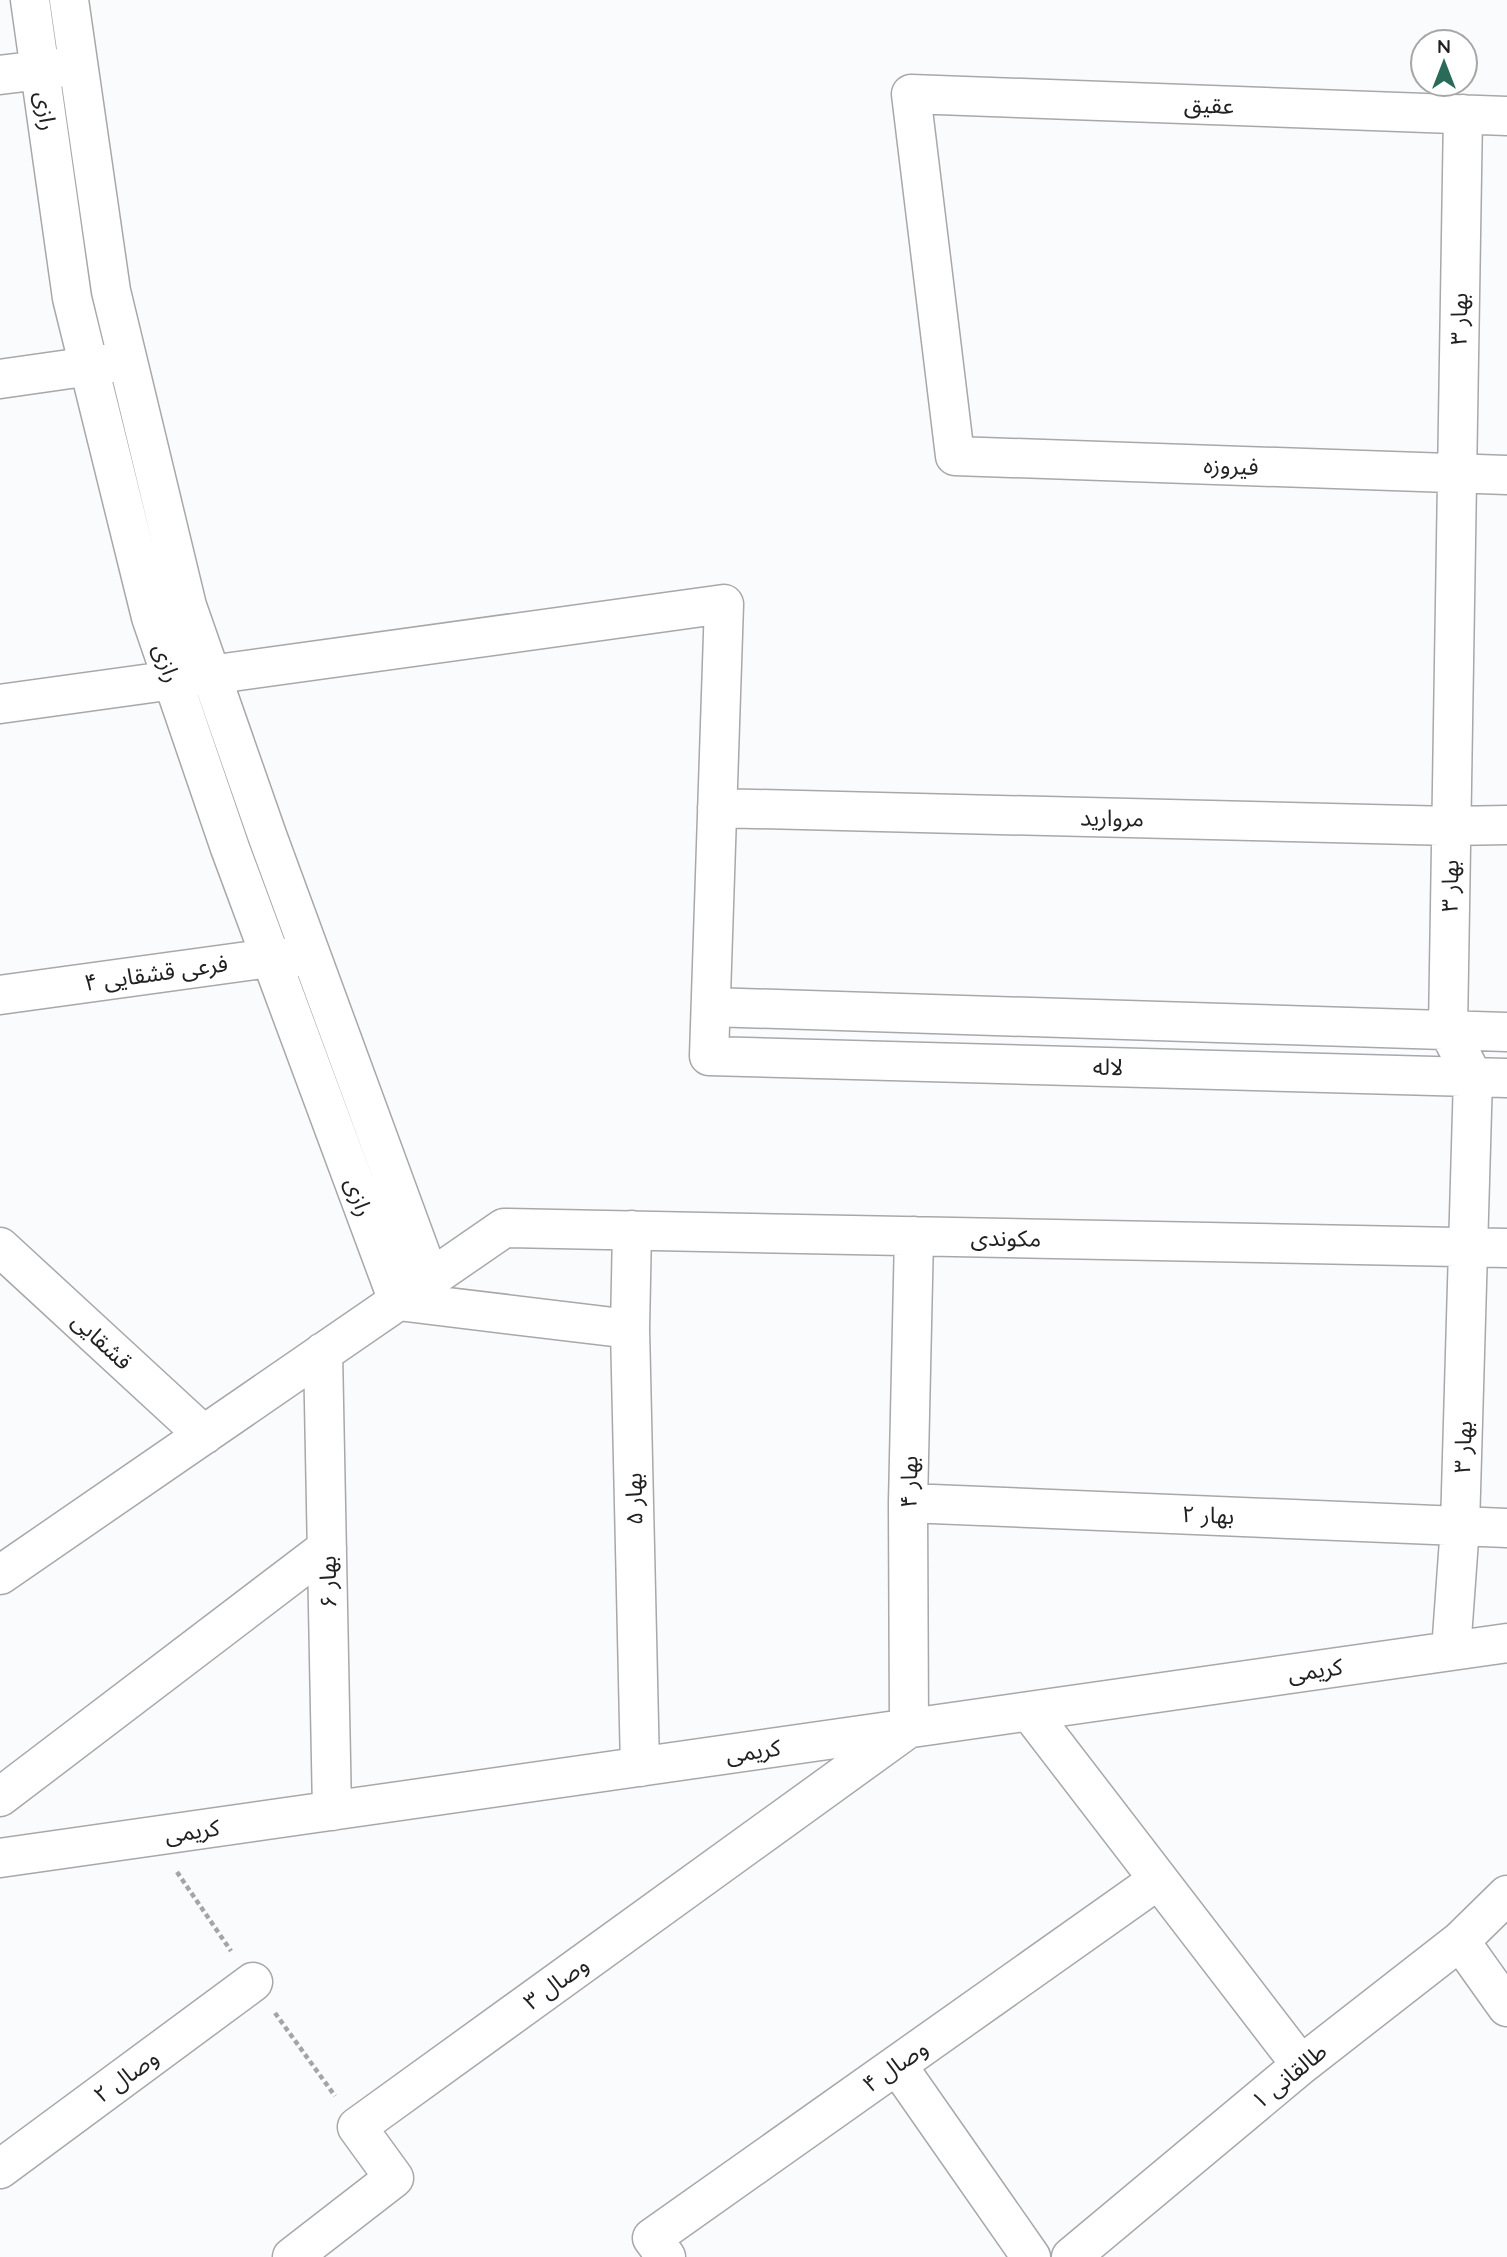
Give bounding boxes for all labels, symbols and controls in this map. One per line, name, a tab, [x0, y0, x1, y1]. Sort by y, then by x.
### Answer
north arrow	[1409, 28, 1479, 98]
text: N	[1437, 34, 1451, 58]
street label: رازی	[29, 89, 64, 132]
street label: عقیق	[1183, 89, 1235, 120]
street label: بهار ۳	[1444, 293, 1473, 345]
street label: فیروزه	[1203, 450, 1259, 481]
street label: رازی	[147, 640, 188, 686]
street label: مروارید	[1080, 802, 1144, 833]
street label: بهار ۳	[1435, 860, 1464, 912]
street label: فرعی قشقایی ۴	[82, 948, 230, 997]
street label: لاله	[1092, 1051, 1124, 1082]
street label: رازی	[339, 1173, 380, 1220]
street label: مکوندی	[970, 1222, 1042, 1253]
street label: قشقایی	[66, 1306, 138, 1376]
street label: بهار ۳	[1447, 1420, 1478, 1474]
street label: بهار ۴	[894, 1456, 923, 1508]
street label: بهار ۵	[619, 1473, 648, 1525]
street label: بهار ۲	[1181, 1499, 1235, 1530]
street label: بهار ۶	[313, 1556, 342, 1608]
street label: کریمی	[1286, 1651, 1345, 1688]
street label: کریمی	[724, 1732, 783, 1769]
street label: کریمی	[163, 1812, 222, 1849]
street label: وصال ۳	[518, 1949, 594, 2016]
street label: وصال ۴	[856, 2033, 933, 2098]
street label: طالقانی ۱	[1245, 2036, 1332, 2115]
street label: وصال ۲	[88, 2042, 164, 2109]

